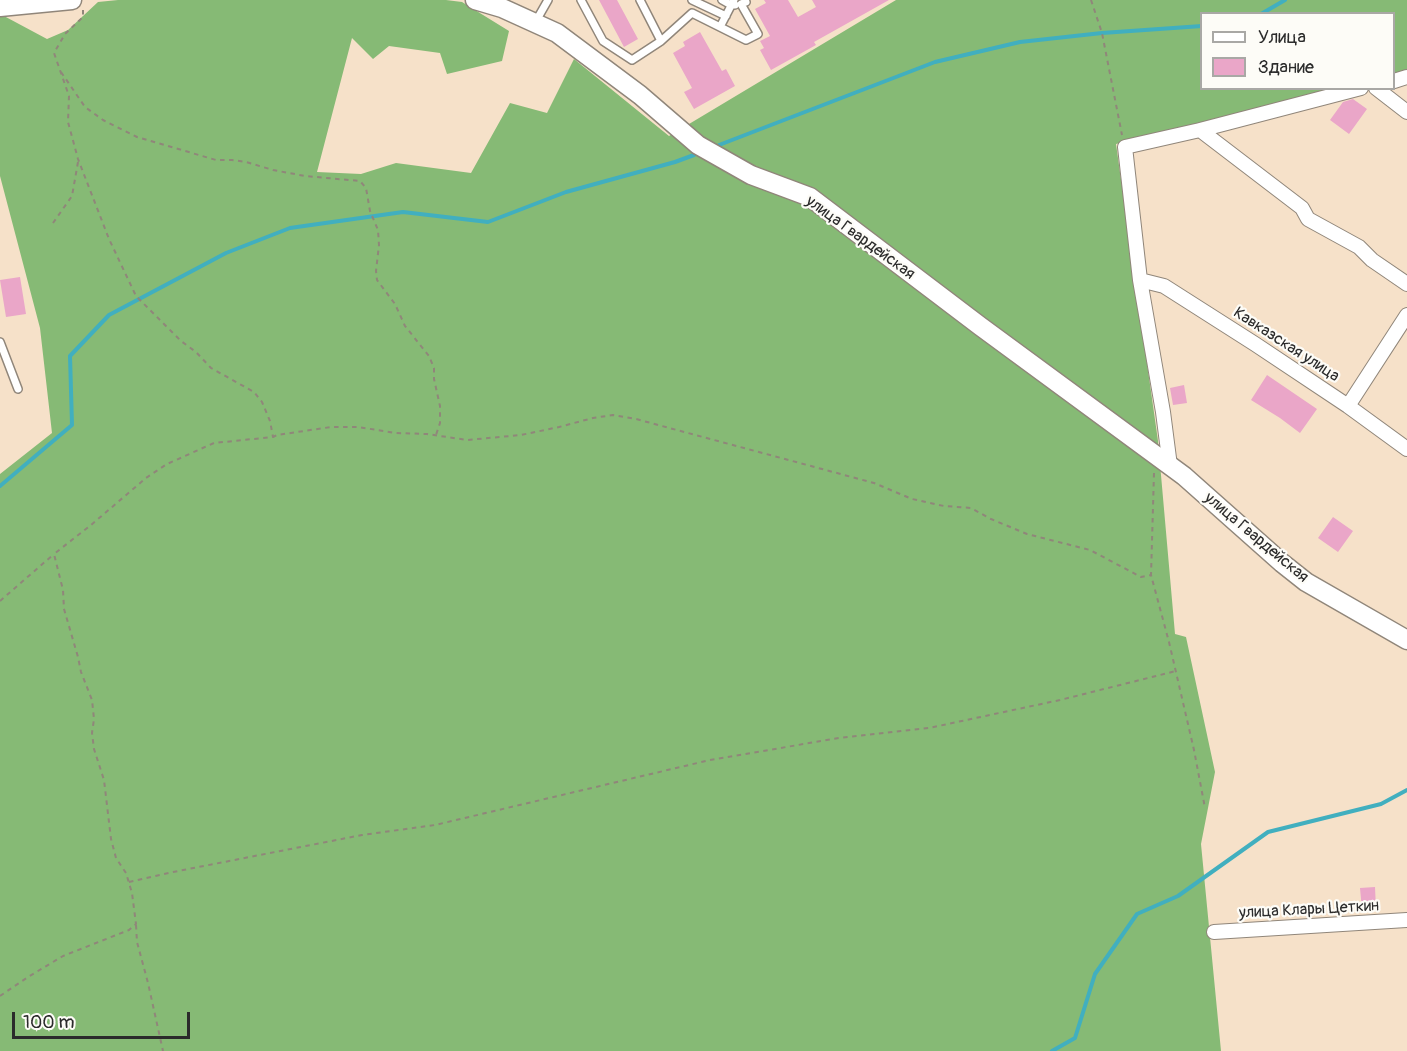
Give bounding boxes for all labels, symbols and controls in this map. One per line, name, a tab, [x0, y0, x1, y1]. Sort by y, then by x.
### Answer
legend	[1200, 12, 1395, 90]
text: Улица	[1258, 26, 1306, 49]
text: Здание	[1258, 56, 1314, 79]
street label: улица Гвардейская	[802, 192, 918, 284]
street label: Кавказская улица	[1229, 304, 1343, 386]
street label: улица Гвардейская	[1200, 489, 1312, 587]
street label: улица Клары Цеткин	[1238, 897, 1380, 923]
scale bar	[15, 1000, 194, 1038]
text: 100 m	[23, 1011, 75, 1034]

